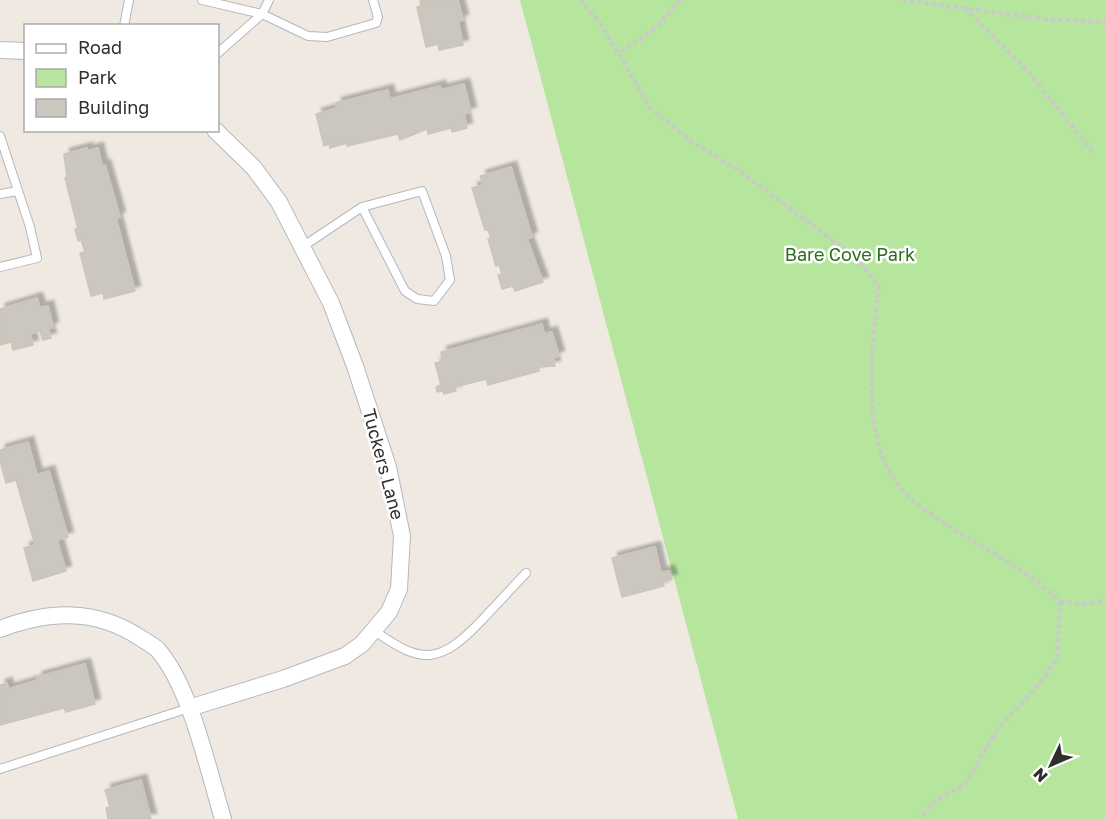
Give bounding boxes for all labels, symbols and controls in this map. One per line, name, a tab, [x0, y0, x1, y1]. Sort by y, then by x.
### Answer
legend	[24, 24, 219, 132]
text: Road	[78, 36, 122, 58]
text: Park	[78, 66, 117, 88]
text: Building	[78, 96, 149, 118]
park label: Bare Cove Park	[785, 243, 915, 265]
street label: Tuckers Lane	[359, 406, 409, 522]
north arrow	[1021, 735, 1081, 795]
text: N	[1029, 764, 1052, 787]

